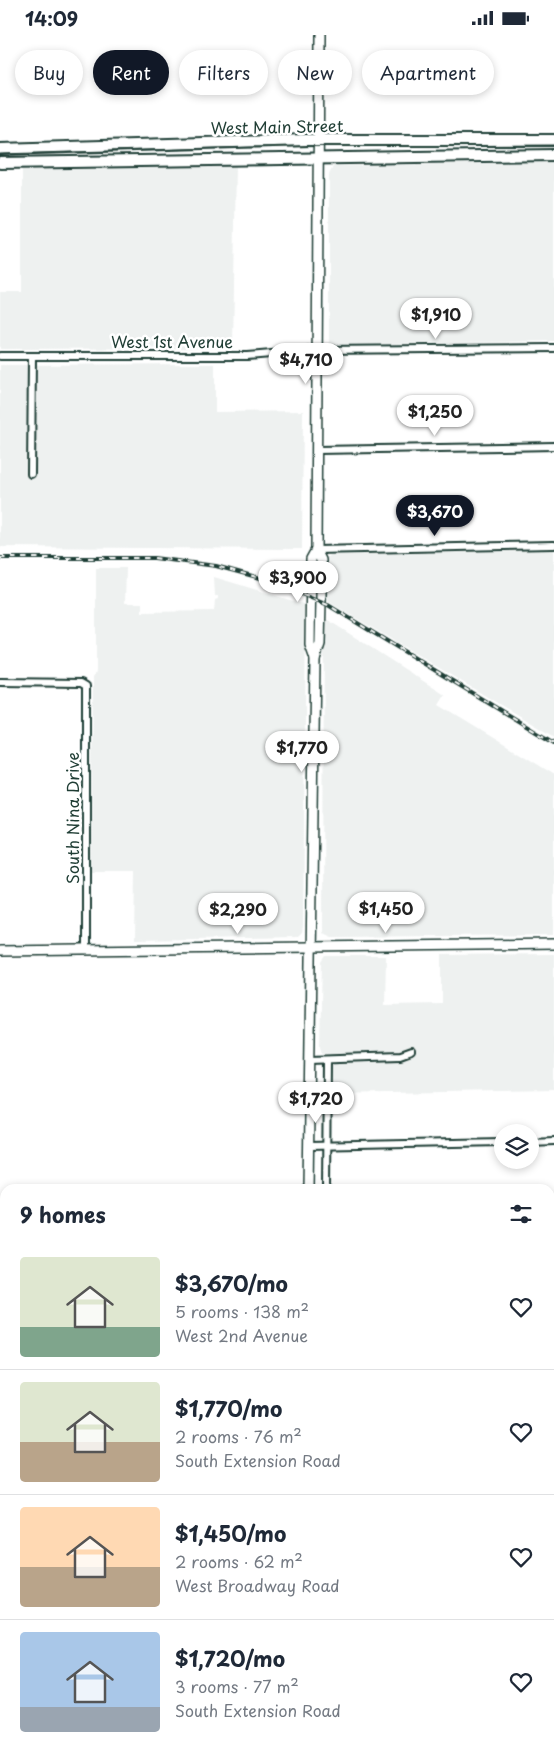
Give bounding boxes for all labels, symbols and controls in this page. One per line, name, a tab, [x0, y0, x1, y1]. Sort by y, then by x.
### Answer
text: 14:09	[25, 4, 78, 32]
chip: Buy	[15, 50, 83, 95]
chip: Rent	[93, 50, 169, 95]
chip: Filters	[179, 50, 268, 95]
chip: New	[278, 50, 352, 95]
chip: Apartment	[362, 50, 494, 95]
street label: West Main Street	[210, 113, 344, 139]
pin: $1,910	[395, 297, 477, 340]
text: $1,910	[411, 302, 461, 326]
street label: West 1st Avenue	[111, 329, 233, 353]
pin: $4,710	[265, 343, 347, 385]
text: $4,710	[279, 347, 333, 371]
pin: $1,250	[394, 395, 476, 437]
text: $1,250	[408, 399, 462, 423]
pin: $3,670	[394, 495, 476, 537]
text: $3,670	[407, 499, 463, 523]
pin: $3,900	[257, 561, 339, 603]
text: $3,900	[269, 565, 327, 589]
pin: $1,770	[261, 731, 343, 773]
text: $1,770	[276, 735, 328, 759]
street label: South Nina Drive	[60, 752, 84, 884]
pin: $1,450	[345, 891, 427, 934]
pin: $2,290	[197, 893, 279, 935]
text: $1,450	[359, 896, 413, 920]
text: $2,290	[209, 897, 267, 921]
pin: $1,720	[275, 1081, 357, 1124]
text: $1,720	[289, 1086, 343, 1110]
map controls	[494, 1124, 539, 1169]
button: layers	[494, 1124, 539, 1169]
text: 9 homes	[20, 1198, 106, 1230]
icon: filters	[507, 1200, 535, 1228]
text: $3,670/mo	[175, 1267, 288, 1299]
icon: home	[60, 1277, 120, 1337]
icon: heart	[507, 1293, 535, 1321]
text: 5 rooms · 138 m²	[175, 1299, 309, 1323]
text: West 2nd Avenue	[175, 1323, 308, 1347]
text: $1,770/mo	[175, 1392, 282, 1424]
icon: home	[60, 1402, 120, 1462]
icon: heart	[507, 1418, 535, 1446]
text: 2 rooms · 76 m²	[175, 1424, 302, 1448]
text: South Extension Road	[175, 1448, 341, 1472]
text: $1,450/mo	[175, 1517, 286, 1549]
icon: home	[60, 1527, 120, 1587]
icon: heart	[507, 1543, 535, 1571]
text: 2 rooms · 62 m²	[175, 1549, 303, 1573]
text: West Broadway Road	[175, 1573, 340, 1597]
text: $1,720/mo	[175, 1642, 285, 1674]
icon: home	[60, 1652, 120, 1712]
icon: heart	[507, 1668, 535, 1696]
text: 3 rooms · 77 m²	[175, 1674, 299, 1698]
text: South Extension Road	[175, 1698, 341, 1722]

